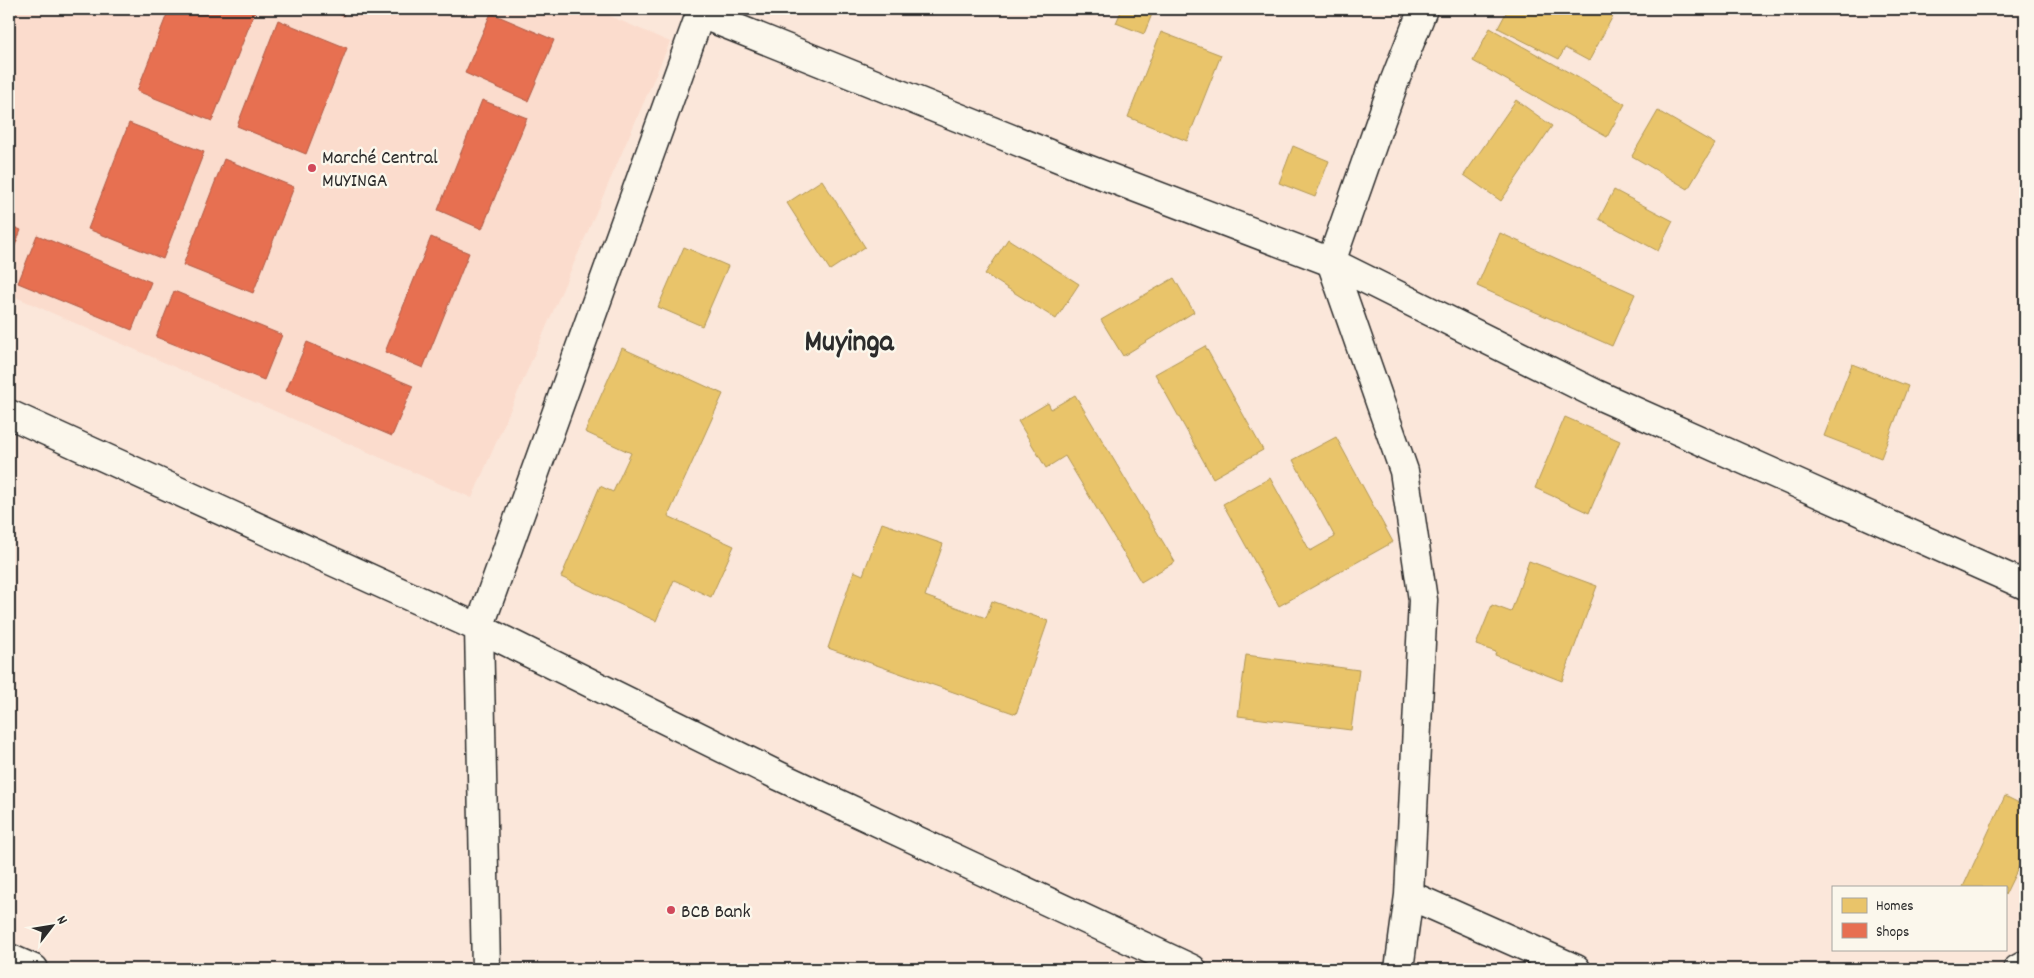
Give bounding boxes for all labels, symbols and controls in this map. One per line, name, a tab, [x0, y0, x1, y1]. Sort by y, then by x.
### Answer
place label: Marché Central MUYINGA	[322, 145, 438, 196]
marker: Marché Central MUYINGA	[306, 162, 318, 174]
district label: Muyinga	[804, 323, 895, 366]
legend	[1832, 886, 2006, 950]
text: Homes	[1876, 896, 1914, 918]
place label: BCB Bank	[681, 899, 751, 927]
north arrow	[28, 900, 78, 950]
marker: BCB Bank	[665, 904, 677, 916]
text: N	[51, 912, 72, 929]
text: Shops	[1876, 922, 1909, 944]

